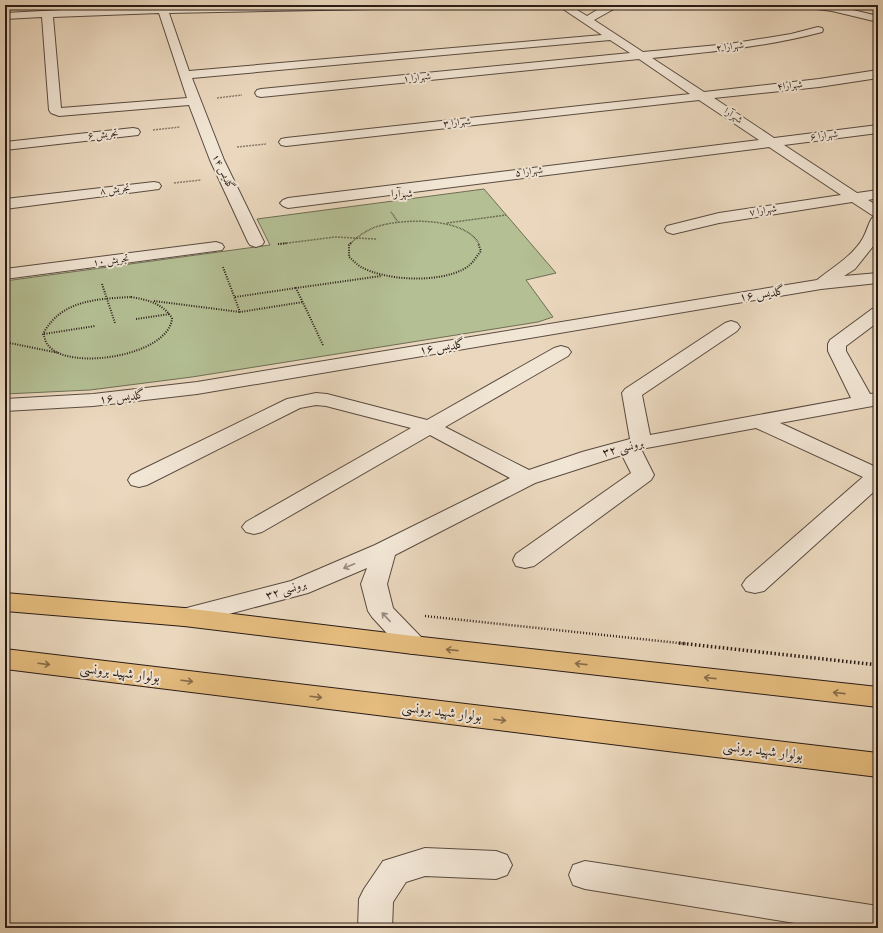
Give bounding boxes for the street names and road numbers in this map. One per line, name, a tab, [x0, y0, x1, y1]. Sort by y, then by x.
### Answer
street label: شهرارا ۲	[715, 39, 745, 55]
street label: شهرارا ۱	[402, 70, 432, 86]
street label: شهرارا۴	[777, 78, 803, 94]
street label: شهرآرا	[721, 104, 745, 127]
street label: شهرارا ۳	[442, 115, 472, 131]
street label: تجریش ۶	[87, 127, 119, 143]
street label: شهرارا ۶	[809, 128, 839, 144]
street label: گلدیس ۱۴	[209, 152, 238, 192]
street label: شهرارا ۵	[514, 164, 544, 180]
street label: تجریش ۸	[99, 182, 131, 198]
street label: شهرارا ۷	[748, 202, 778, 220]
street label: تجریش ۱۰	[92, 252, 130, 270]
street label: گلدیس ۱۶	[738, 282, 786, 306]
street label: گلدیس ۱۶	[418, 335, 466, 359]
street label: گلدیس ۱۶	[98, 386, 146, 408]
street label: برونسی ۳۲	[601, 436, 645, 461]
street label: برونسی ۳۲	[264, 577, 309, 604]
street label: بولوار شهید برونسی	[79, 659, 161, 687]
street label: بولوار شهید برونسی	[401, 698, 483, 726]
street label: بولوار شهید برونسی	[722, 737, 804, 765]

